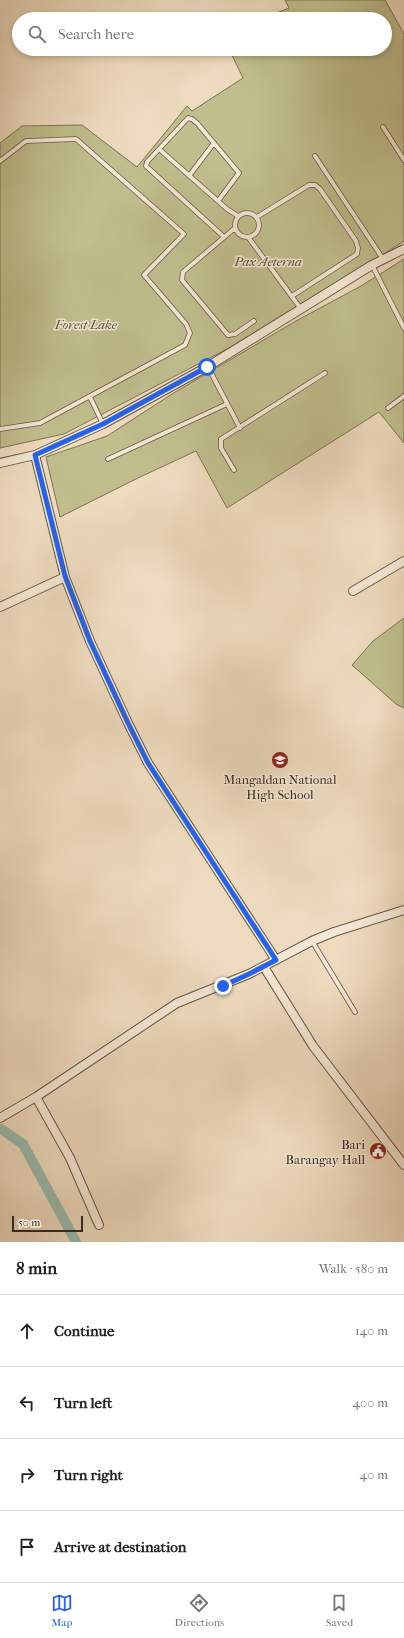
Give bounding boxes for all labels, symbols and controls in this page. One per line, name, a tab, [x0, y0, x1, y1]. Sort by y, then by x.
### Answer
search box	[12, 12, 392, 56]
icon: search	[26, 23, 48, 45]
text: Search here	[58, 25, 134, 43]
park label: Pax Aeterna	[233, 254, 302, 269]
park label: Forest Lake	[54, 317, 118, 332]
route start	[198, 358, 216, 376]
school or university icon: Mangaldan National High School	[270, 750, 290, 770]
place label: Mangaldan National High School	[224, 772, 337, 802]
route end	[214, 977, 232, 995]
place label: Bari Barangay Hall	[285, 1137, 365, 1167]
public building icon: Bari Barangay Hall	[368, 1141, 388, 1161]
scale bar	[12, 1214, 83, 1233]
text: 50 m	[18, 1216, 40, 1229]
text: 8 min	[16, 1258, 57, 1278]
text: Walk · 580 m	[319, 1261, 388, 1276]
icon: ahead	[16, 1320, 38, 1342]
text: Continue	[54, 1322, 114, 1340]
text: 140 m	[355, 1323, 388, 1338]
icon: left	[16, 1392, 38, 1414]
text: Turn left	[54, 1394, 112, 1412]
text: 400 m	[352, 1395, 388, 1410]
icon: right	[16, 1464, 38, 1486]
text: Turn right	[54, 1466, 123, 1484]
text: 40 m	[360, 1467, 388, 1482]
icon: arrive	[16, 1536, 38, 1558]
text: Arrive at destination	[54, 1538, 186, 1556]
tab: Map	[51, 1592, 73, 1629]
tab: Directions	[175, 1592, 224, 1629]
tab: Saved	[326, 1592, 353, 1629]

